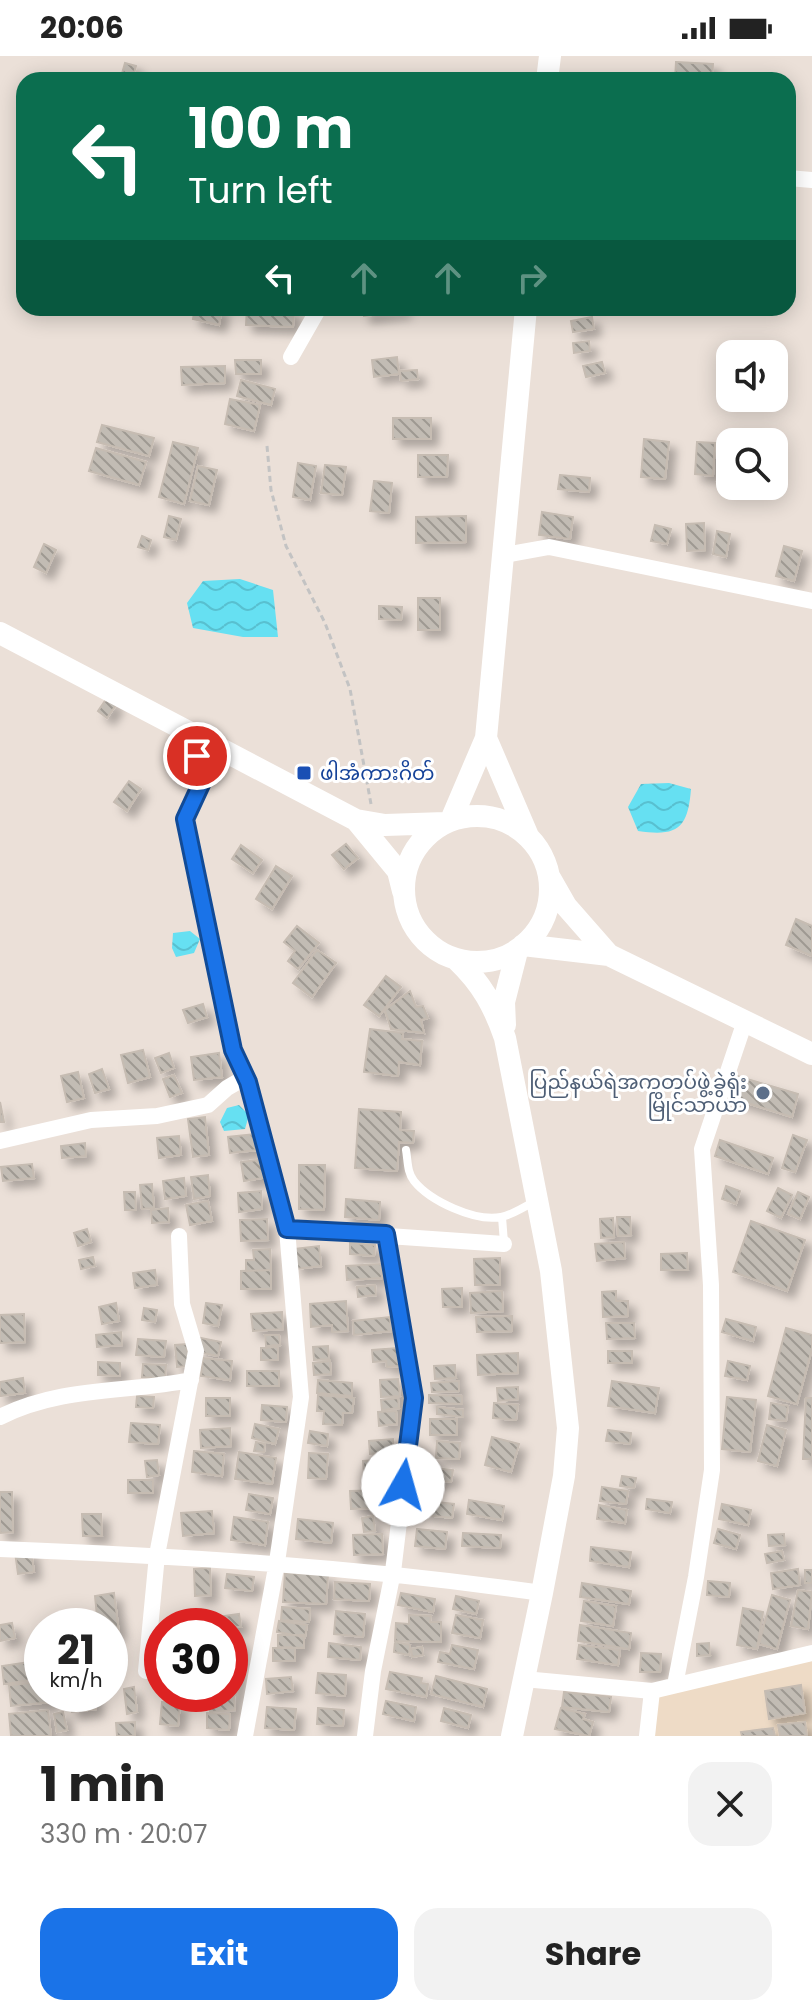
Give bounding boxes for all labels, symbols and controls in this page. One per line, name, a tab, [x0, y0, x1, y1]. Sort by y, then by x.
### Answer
text: 20:06	[40, 6, 124, 49]
text: 100 m	[188, 89, 353, 168]
icon: left	[56, 104, 160, 208]
text: Turn left	[188, 165, 333, 216]
icon: left	[258, 256, 302, 300]
icon: ahead	[342, 256, 386, 300]
icon: ahead	[426, 256, 470, 300]
icon: right	[510, 256, 554, 300]
map controls	[716, 340, 788, 500]
button: sound	[716, 340, 788, 412]
button: search	[716, 428, 788, 500]
pin	[163, 722, 231, 790]
icon: arrive	[175, 734, 219, 778]
place label: ဖါအံကားဂိတ်	[320, 759, 435, 787]
marker: ဖါအံကားဂိတ်	[295, 764, 313, 782]
place label: ပြည်နယ်ရဲအကူတပ်ဖွဲ့ခွဲရုံး မြိုင်သာယာ	[529, 1068, 747, 1121]
marker: ပြည်နယ်ရဲအကူတပ်ဖွဲ့ခွဲရုံး မြိုင်သာယာ	[754, 1084, 772, 1102]
position arrow	[361, 1443, 445, 1527]
speed limit sign: 30	[144, 1608, 248, 1712]
text: 21	[57, 1622, 95, 1678]
text: km/h	[49, 1666, 103, 1694]
text: 1 min	[40, 1751, 166, 1818]
button: close	[688, 1762, 772, 1846]
text: 330 m · 20:07	[40, 1816, 207, 1852]
button: Exit	[40, 1908, 398, 2000]
button: Share	[414, 1908, 772, 2000]

